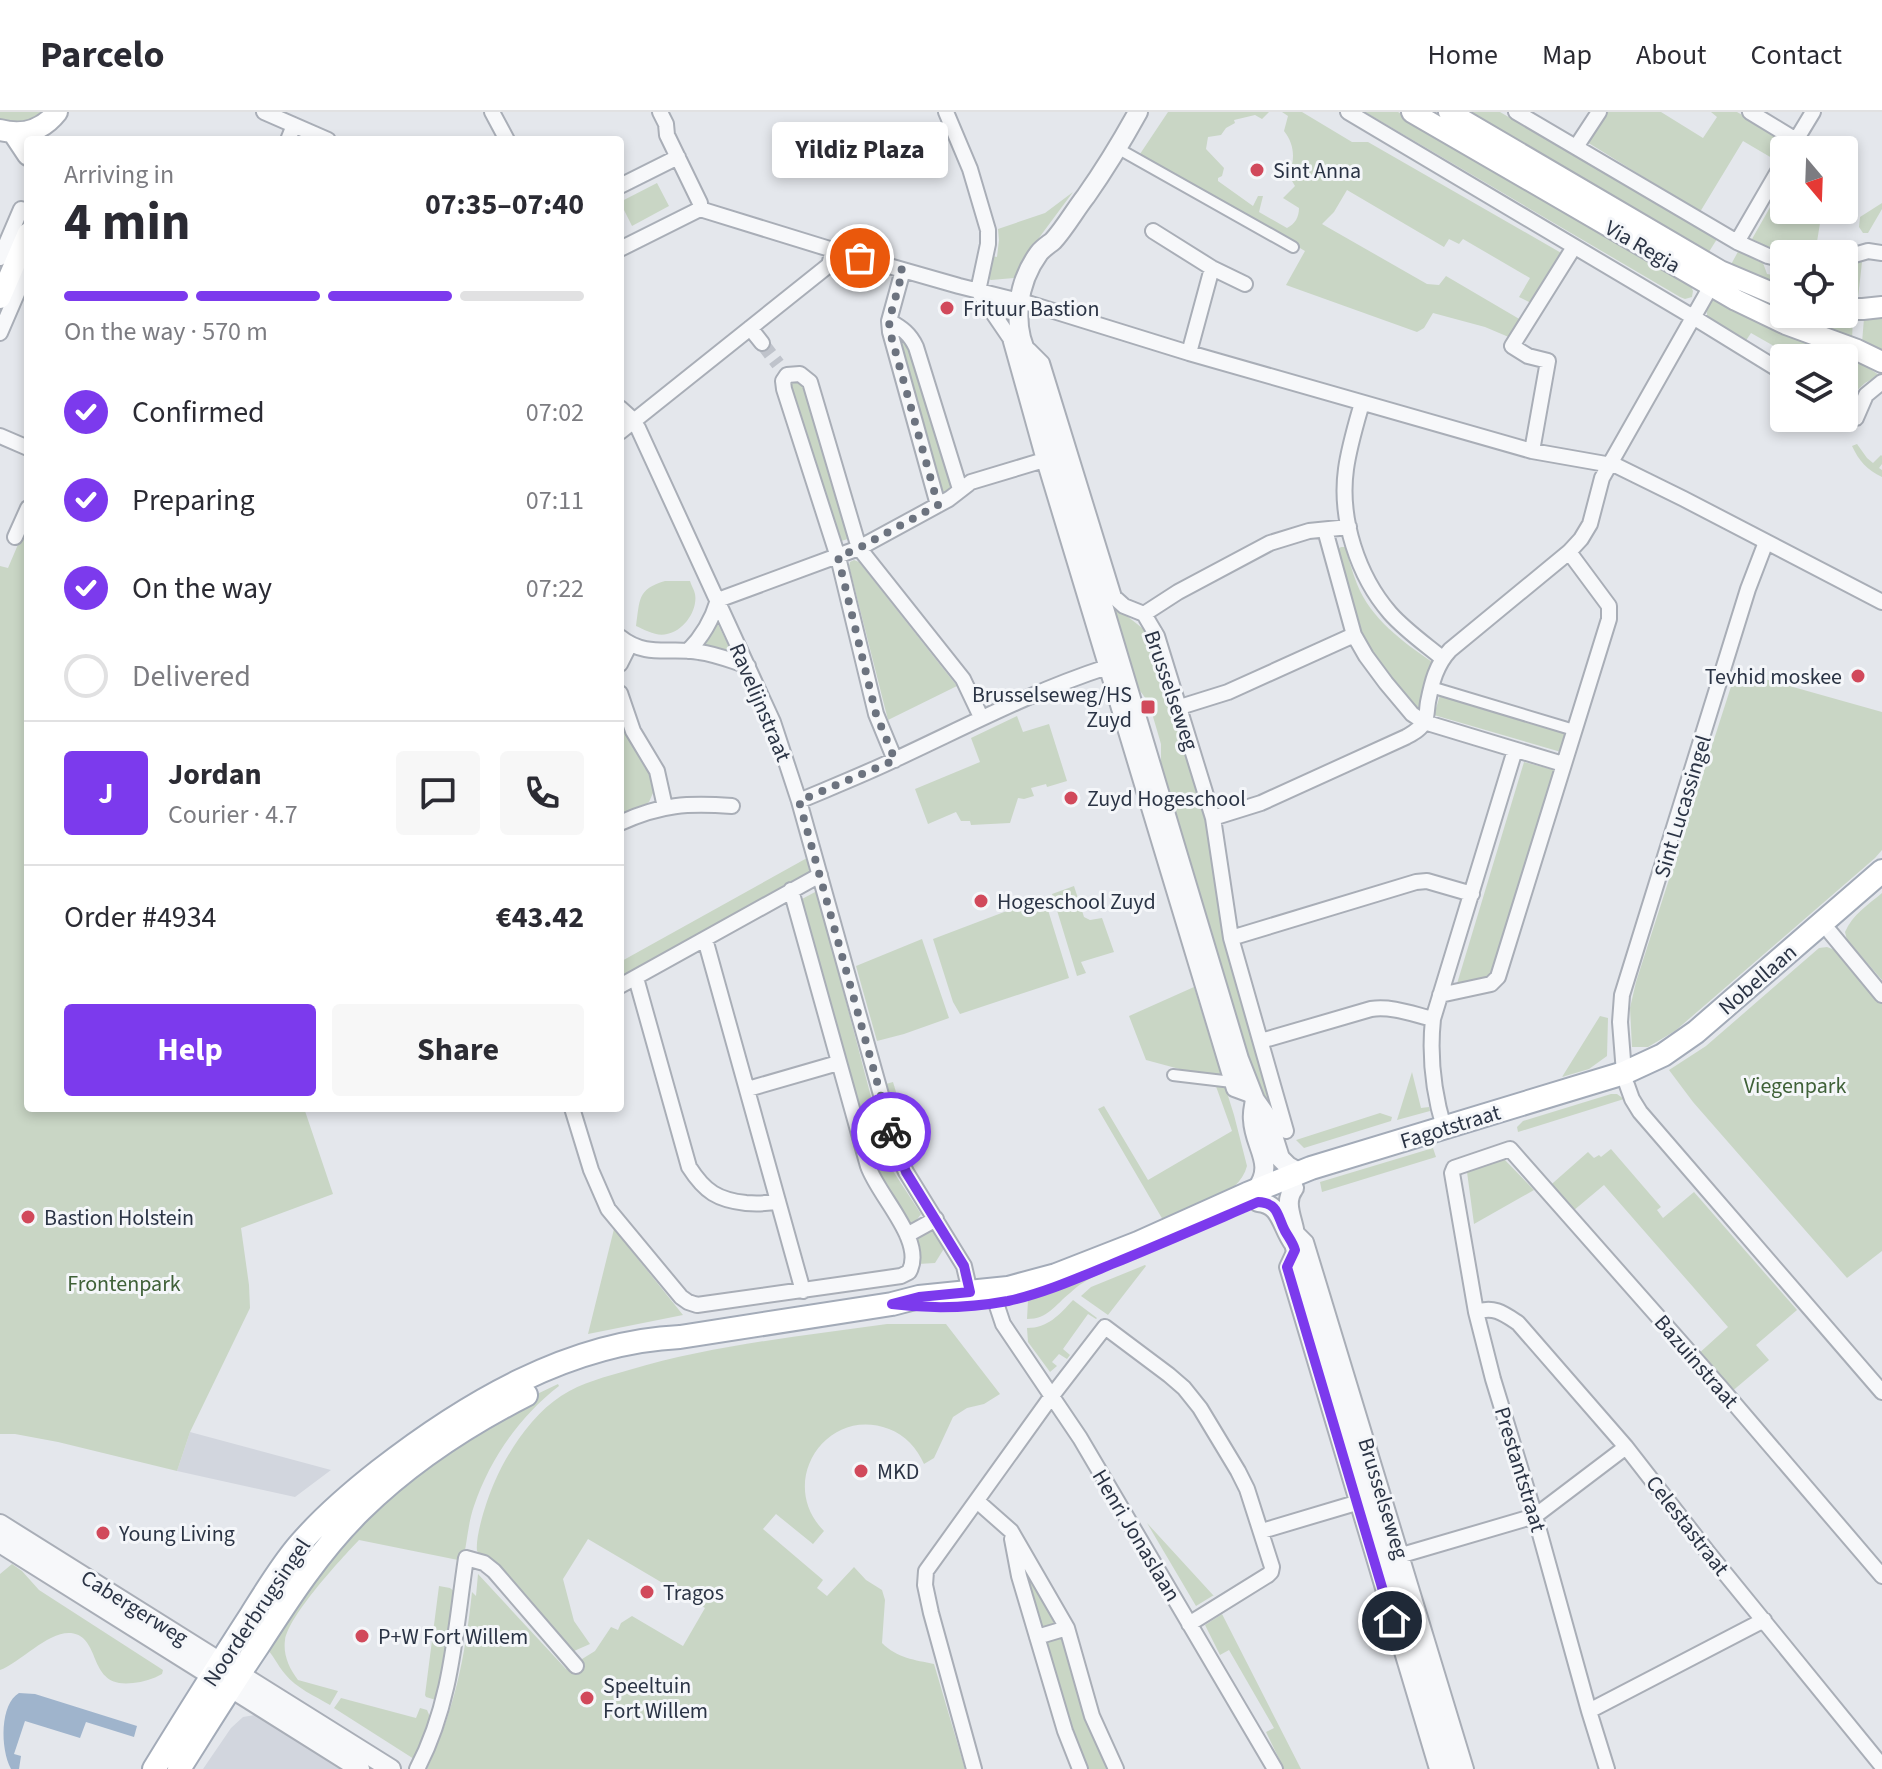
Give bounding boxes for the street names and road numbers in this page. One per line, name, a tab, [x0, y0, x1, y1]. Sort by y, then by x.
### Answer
street label: Via Regia	[1599, 212, 1686, 281]
street label: Brusselseweg	[1136, 626, 1207, 755]
street label: Ravelijnstraat	[721, 638, 800, 767]
street label: Sint Lucassingel	[1646, 731, 1720, 882]
street label: Nobellaan	[1711, 937, 1804, 1023]
street label: Fagotstraat	[1396, 1096, 1505, 1157]
street label: Bazuinstraat	[1646, 1308, 1746, 1416]
street label: Prestantstraat	[1486, 1403, 1554, 1536]
street label: Brusselseweg	[1349, 1434, 1417, 1563]
street label: Henri Jonaslaan	[1084, 1463, 1188, 1608]
street label: Celestastraat	[1638, 1469, 1737, 1583]
street label: Noorderbrugsingel	[195, 1532, 318, 1693]
street label: Cabergerweg	[75, 1562, 194, 1654]

